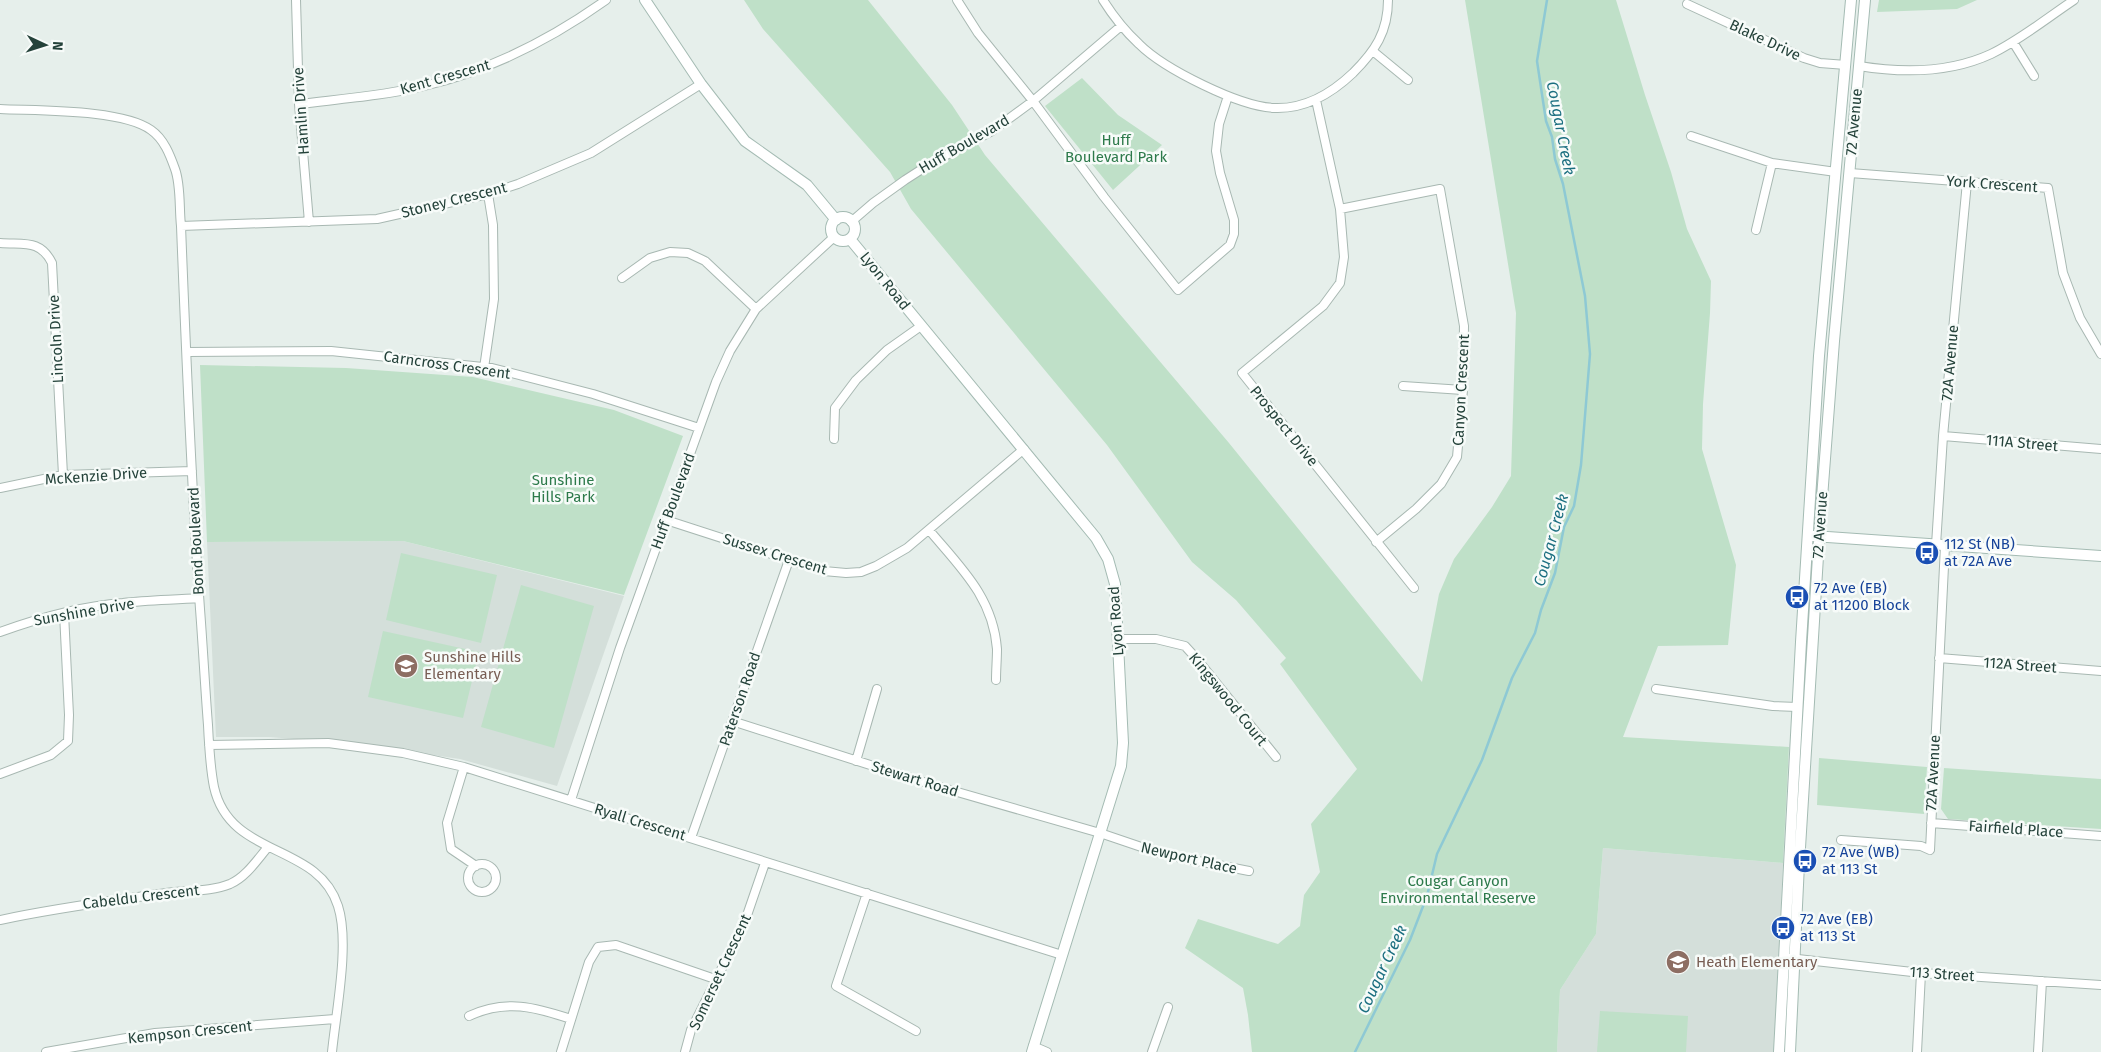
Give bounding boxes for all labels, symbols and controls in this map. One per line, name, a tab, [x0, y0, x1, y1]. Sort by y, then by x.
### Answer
street label: Blake Drive	[1727, 16, 1803, 64]
north arrow	[20, 20, 70, 70]
text: N	[49, 41, 66, 51]
street label: Kent Crescent	[398, 55, 493, 98]
street label: Hamlin Drive	[289, 67, 313, 155]
water label: Cougar Creek	[1543, 80, 1579, 177]
street label: 72 Avenue	[1842, 88, 1866, 156]
street label: Huff Boulevard	[915, 111, 1013, 177]
park label: Huff Boulevard Park	[1065, 131, 1167, 166]
street label: York Crescent	[1946, 172, 2039, 196]
street label: Stoney Crescent	[399, 178, 509, 222]
street label: Lyon Road	[856, 248, 914, 314]
street label: Lincoln Drive	[45, 294, 67, 384]
street label: 72A Avenue	[1938, 324, 1962, 402]
street label: Canyon Crescent	[1449, 333, 1473, 446]
street label: Carncross Crescent	[382, 347, 512, 383]
street label: Prospect Drive	[1246, 382, 1322, 470]
street label: 111A Street	[1985, 431, 2059, 455]
street label: Huff Boulevard	[647, 450, 699, 552]
street label: McKenzie Drive	[44, 463, 148, 489]
park label: Sunshine Hills Park	[531, 471, 595, 506]
street label: Bond Boulevard	[184, 486, 208, 596]
water label: Cougar Creek	[1530, 491, 1573, 588]
street label: 72 Avenue	[1809, 491, 1831, 559]
street label: Sussex Crescent	[721, 530, 830, 579]
place label: 112 St (NB) at 72A Ave	[1944, 535, 2015, 570]
bus stop icon: 112 St (NB) at 72A Ave	[1914, 540, 1940, 566]
place label: 72 Ave (EB) at 11200 Block	[1814, 579, 1910, 614]
bus stop icon: 72 Ave (EB) at 11200 Block	[1784, 584, 1810, 610]
street label: Lyon Road	[1105, 586, 1127, 656]
street label: Sunshine Drive	[32, 594, 136, 630]
place label: Sunshine Hills Elementary	[424, 648, 521, 683]
street label: Kingswood Court	[1185, 649, 1271, 750]
street label: Paterson Road	[716, 650, 764, 748]
school or university icon: Sunshine Hills Elementary	[393, 653, 419, 679]
street label: 112A Street	[1983, 653, 2058, 677]
street label: 72A Avenue	[1922, 734, 1944, 812]
street label: Stewart Road	[869, 757, 961, 801]
street label: Ryall Crescent	[592, 800, 689, 845]
street label: Fairfield Place	[1968, 817, 2064, 841]
street label: Newport Place	[1139, 838, 1239, 878]
place label: 72 Ave (WB) at 113 St	[1822, 843, 1899, 878]
bus stop icon: 72 Ave (WB) at 113 St	[1792, 848, 1818, 874]
park label: Cougar Canyon Environmental Reserve	[1380, 872, 1536, 907]
street label: Cabeldu Crescent	[82, 881, 201, 913]
place label: 72 Ave (EB) at 113 St	[1800, 910, 1873, 945]
street label: Somerset Crescent	[685, 911, 755, 1033]
bus stop icon: 72 Ave (EB) at 113 St	[1770, 915, 1796, 941]
water label: Cougar Creek	[1353, 922, 1411, 1016]
school or university icon: Heath Elementary	[1665, 949, 1691, 975]
place label: Heath Elementary	[1696, 953, 1818, 971]
street label: 113 Street	[1909, 963, 1976, 985]
street label: Kempson Crescent	[127, 1016, 254, 1047]

